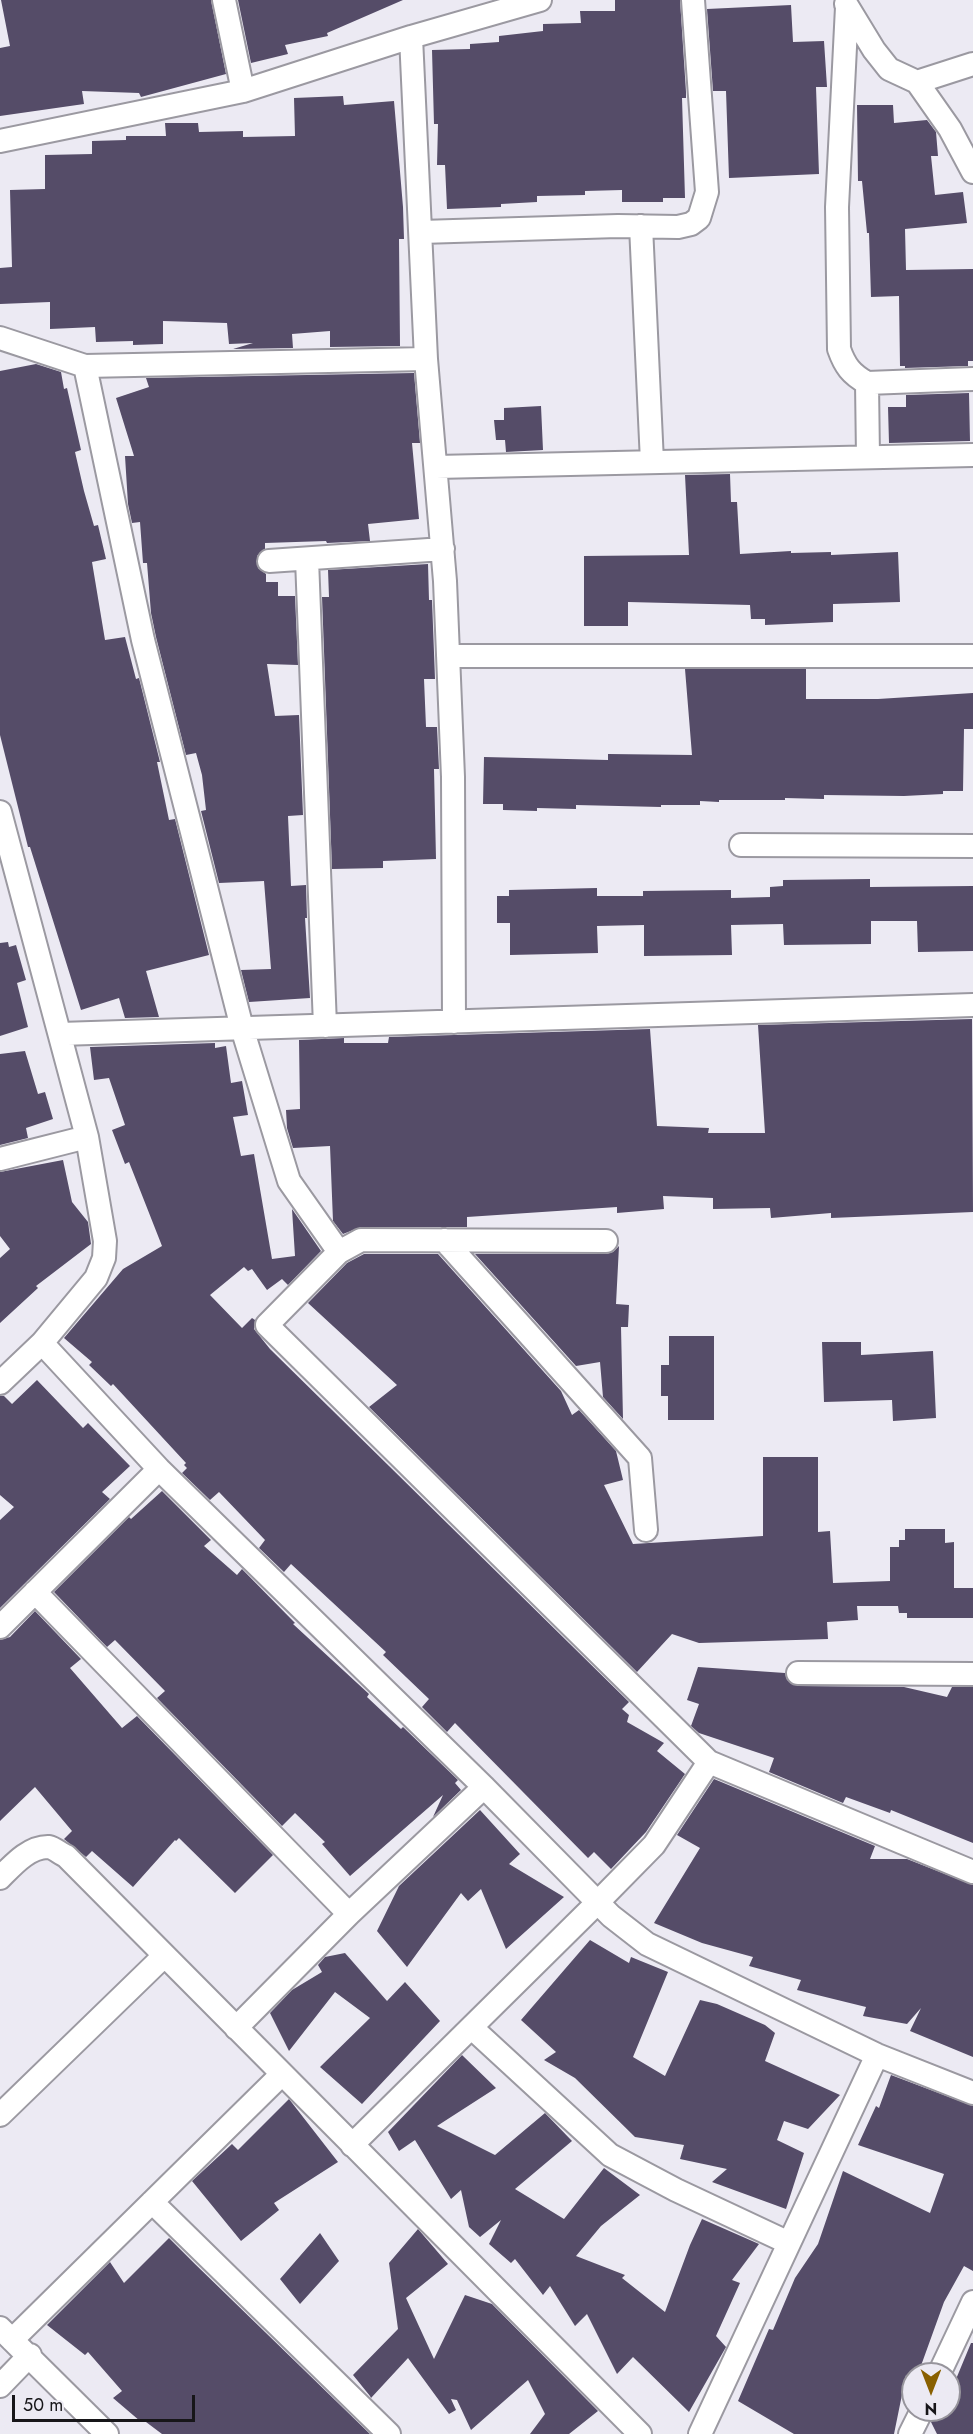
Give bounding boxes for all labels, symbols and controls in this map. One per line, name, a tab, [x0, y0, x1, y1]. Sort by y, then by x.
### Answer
north arrow	[901, 2362, 961, 2422]
scale bar	[15, 2383, 198, 2421]
text: 50 m	[23, 2392, 63, 2418]
text: N	[925, 2397, 937, 2420]

